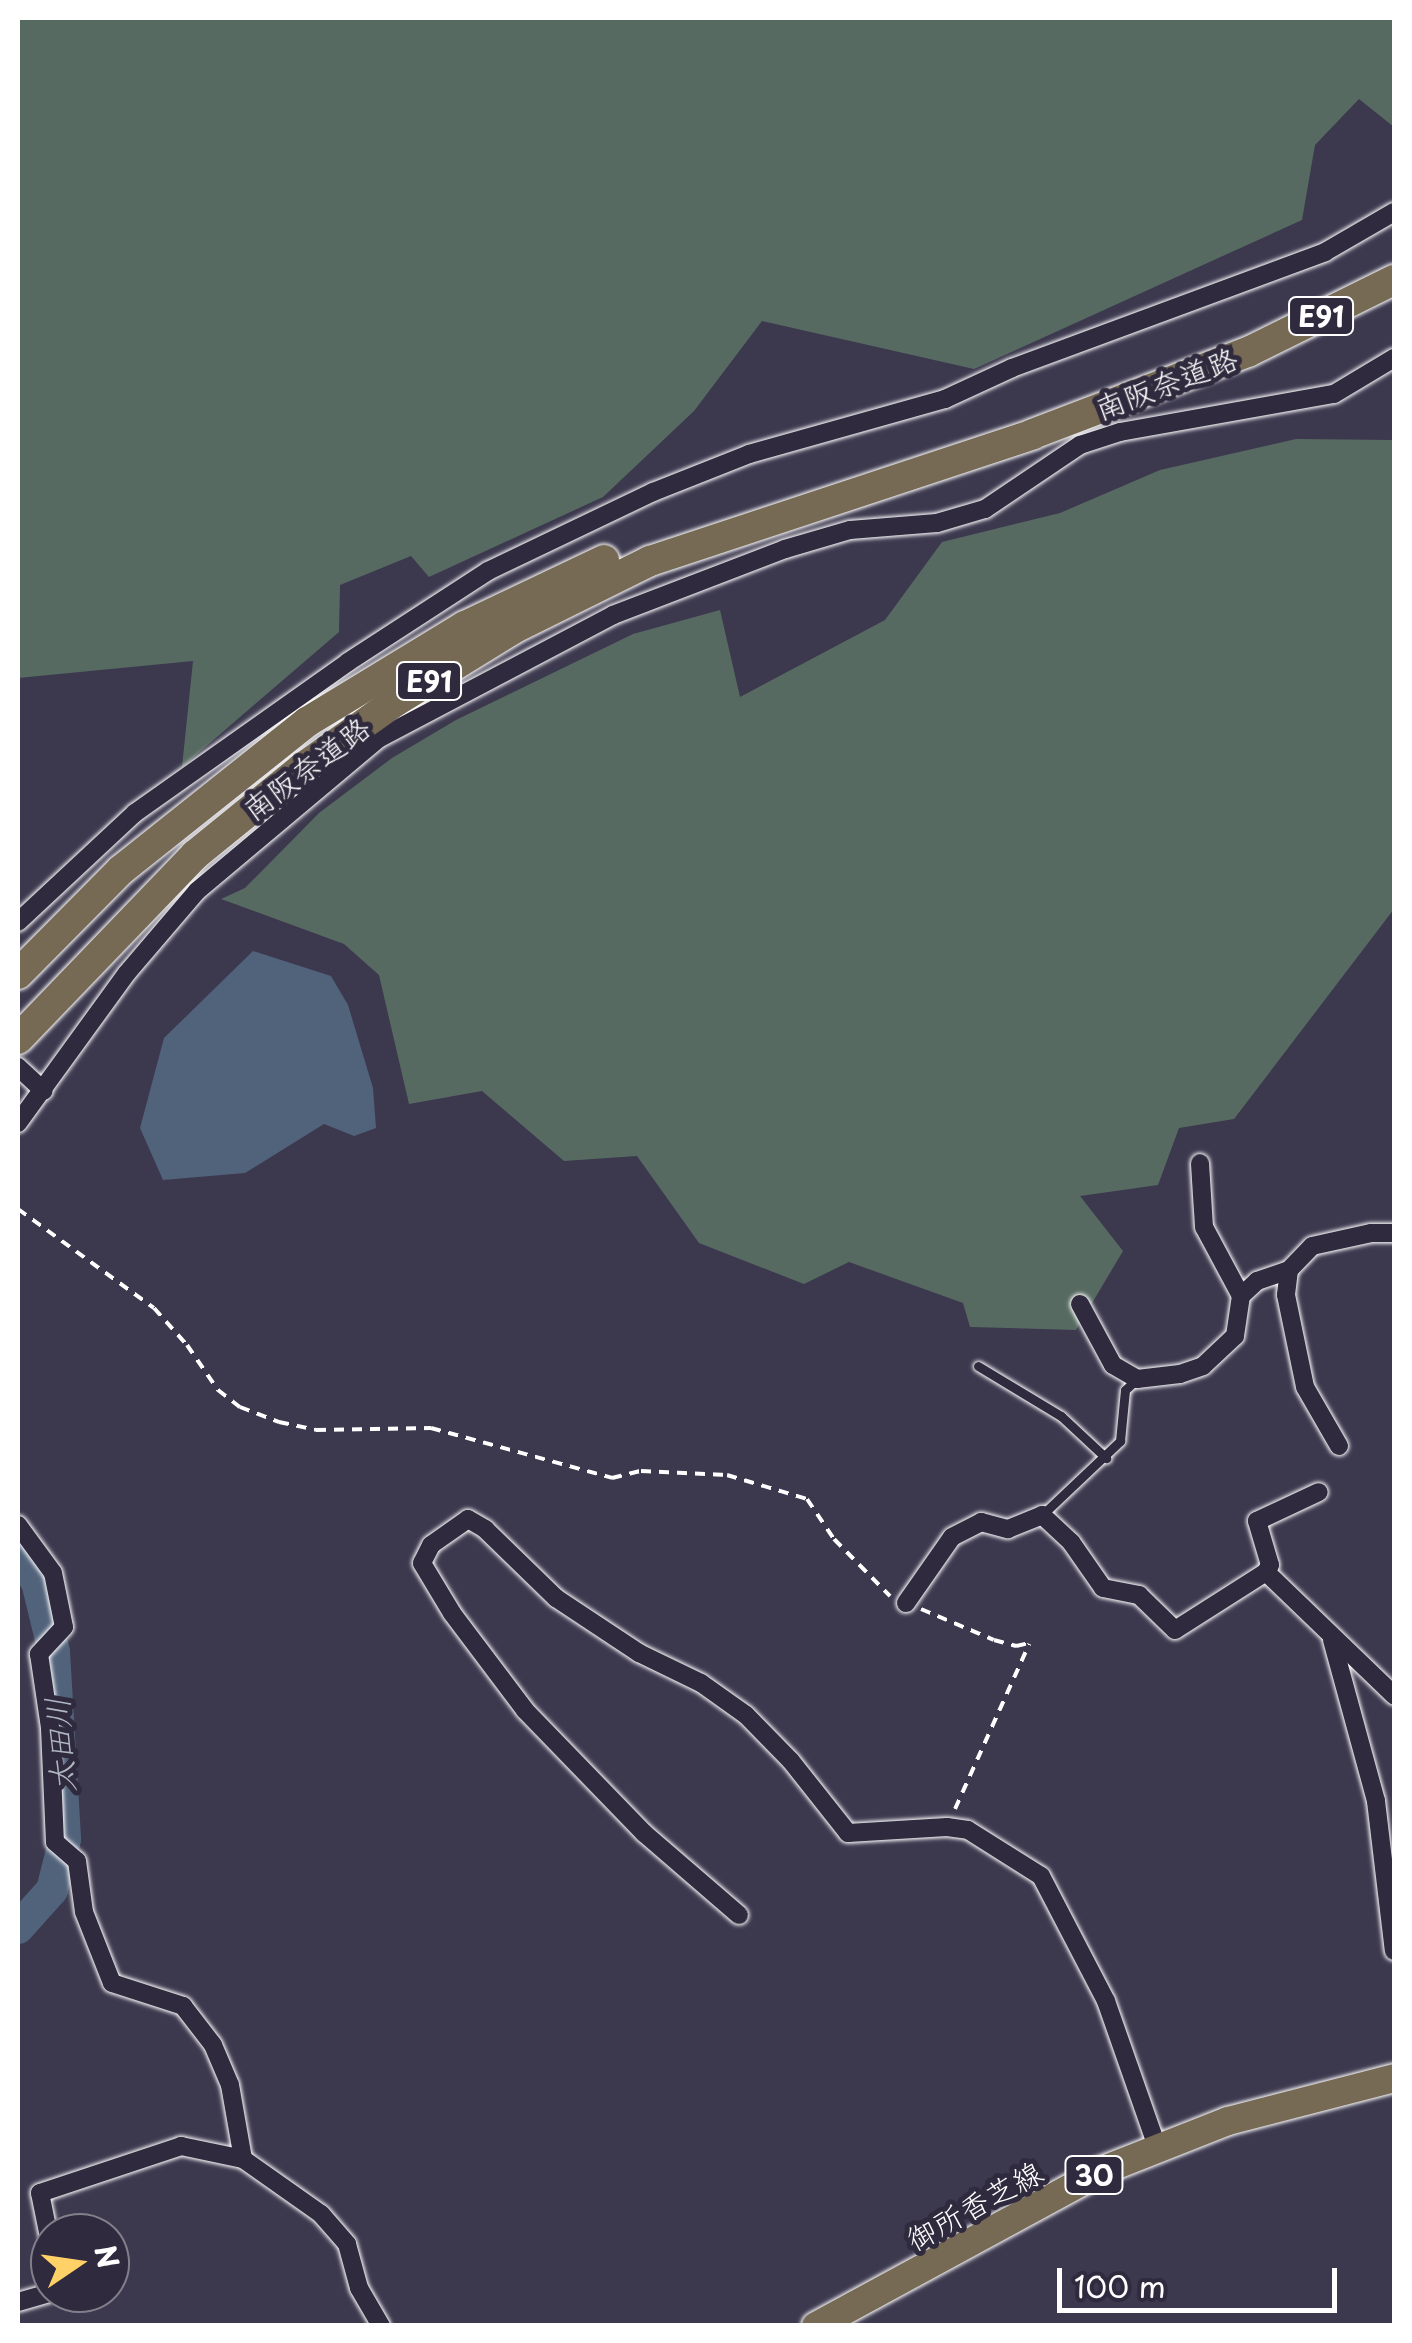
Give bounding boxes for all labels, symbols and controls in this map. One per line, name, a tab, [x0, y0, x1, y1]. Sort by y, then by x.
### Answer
road number: E91	[1286, 293, 1356, 339]
street label: 南阪奈道路	[1090, 339, 1242, 427]
road number: E91	[394, 658, 464, 704]
street label: 南阪奈道路	[235, 708, 377, 828]
water label: 太田川	[36, 1696, 82, 1794]
road number: 30	[1064, 2152, 1124, 2198]
street label: 御所香芝線	[900, 2153, 1048, 2257]
north arrow	[30, 2213, 130, 2313]
text: N	[84, 2241, 131, 2272]
scale bar	[1062, 2248, 1342, 2310]
text: 100 m	[1074, 2263, 1166, 2308]

